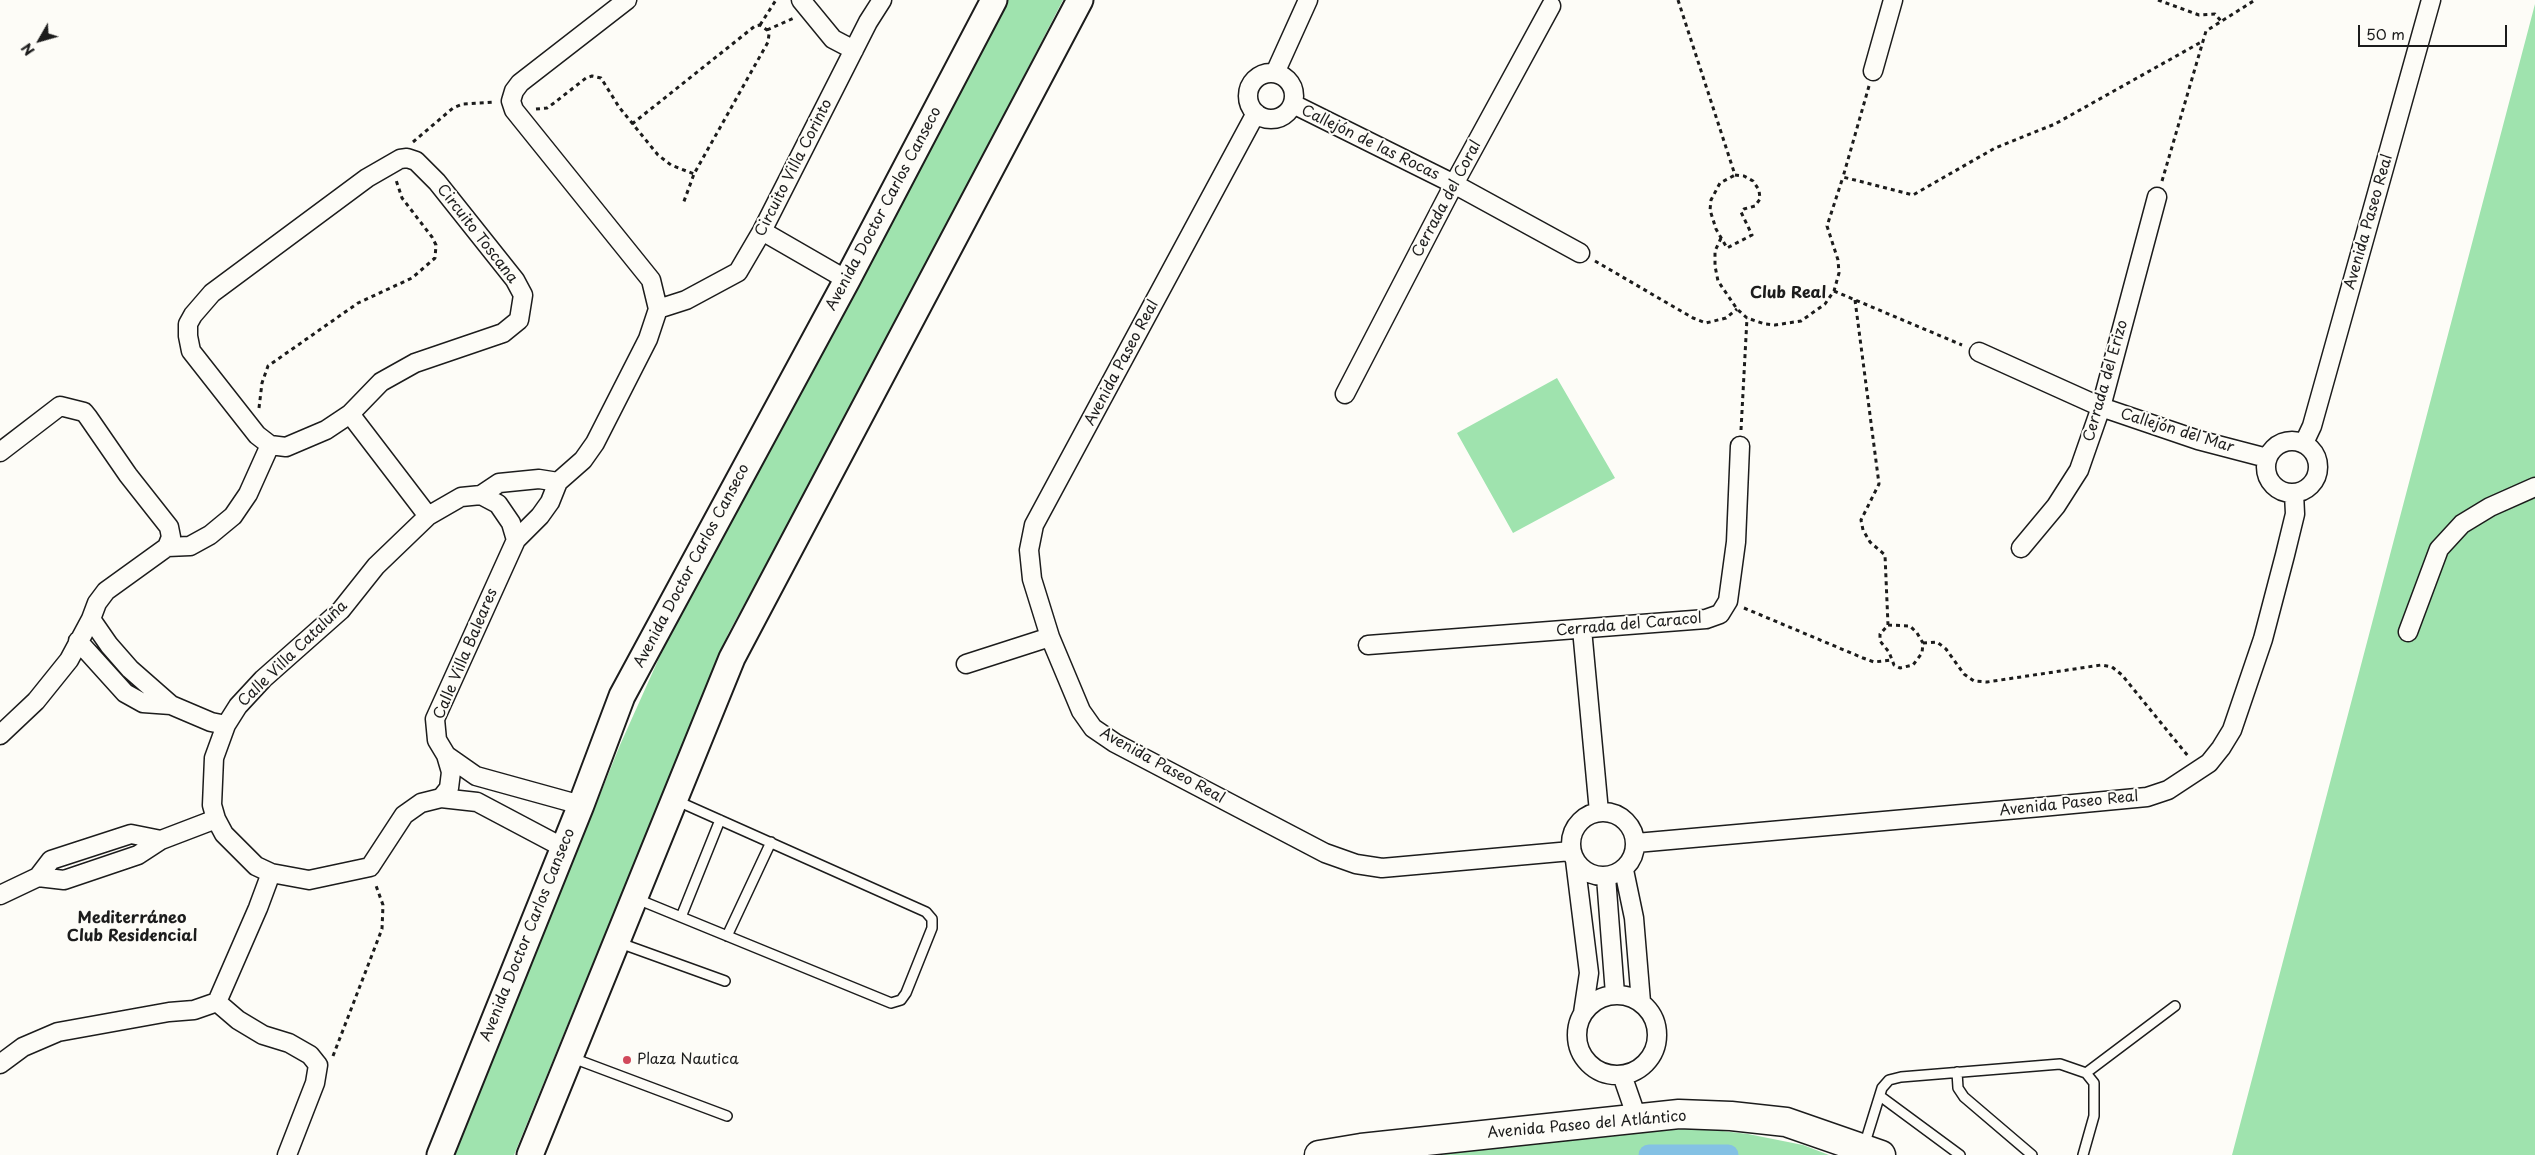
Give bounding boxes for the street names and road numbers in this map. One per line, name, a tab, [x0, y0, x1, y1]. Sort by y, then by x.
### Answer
street label: Circuito Villa Corinto	[752, 96, 836, 240]
street label: Callejón de las Rocas	[1298, 102, 1442, 184]
street label: Avenida Doctor Carlos Canseco	[823, 104, 945, 314]
street label: Cerrada del Coral	[1409, 138, 1485, 260]
street label: Avenida Paseo Real	[2341, 152, 2397, 292]
street label: Circuito Toscana	[433, 181, 521, 287]
street label: Avenida Paseo Real	[1081, 297, 1163, 429]
street label: Cerrada del Erizo	[2080, 318, 2132, 444]
street label: Callejón del Mar	[2118, 405, 2236, 457]
street label: Avenida Doctor Carlos Canseco	[631, 461, 753, 671]
street label: Calle Villa Baleares	[430, 586, 502, 722]
street label: Calle Villa Cataluña	[235, 597, 351, 711]
street label: Cerrada del Caracol	[1555, 610, 1703, 640]
street label: Avenida Paseo Real	[1097, 724, 1227, 808]
street label: Avenida Paseo Real	[1999, 788, 2139, 820]
street label: Avenida Doctor Carlos Canseco	[477, 826, 579, 1044]
street label: Avenida Paseo del Atlántico	[1487, 1107, 1687, 1143]

